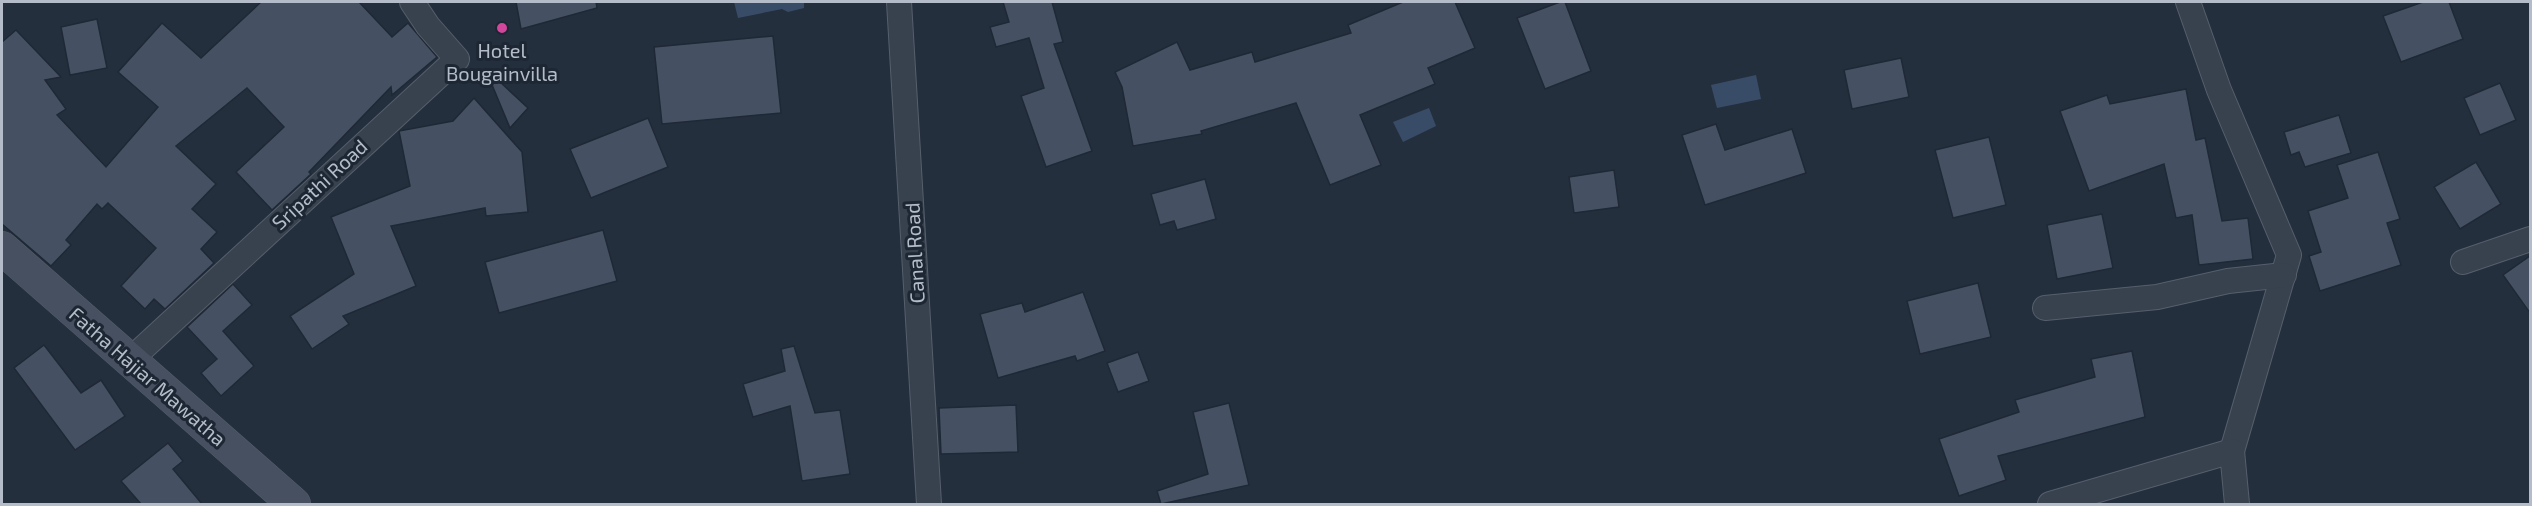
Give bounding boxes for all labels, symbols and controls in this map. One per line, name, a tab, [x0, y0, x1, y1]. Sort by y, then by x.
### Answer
marker: Hotel Bougainvilla	[495, 21, 509, 35]
place label: Hotel Bougainvilla	[446, 38, 558, 85]
street label: Sripathi Road	[266, 134, 372, 234]
street label: Canal Road	[899, 202, 929, 304]
street label: Fatha Hajiar Mawatha	[65, 302, 231, 450]

